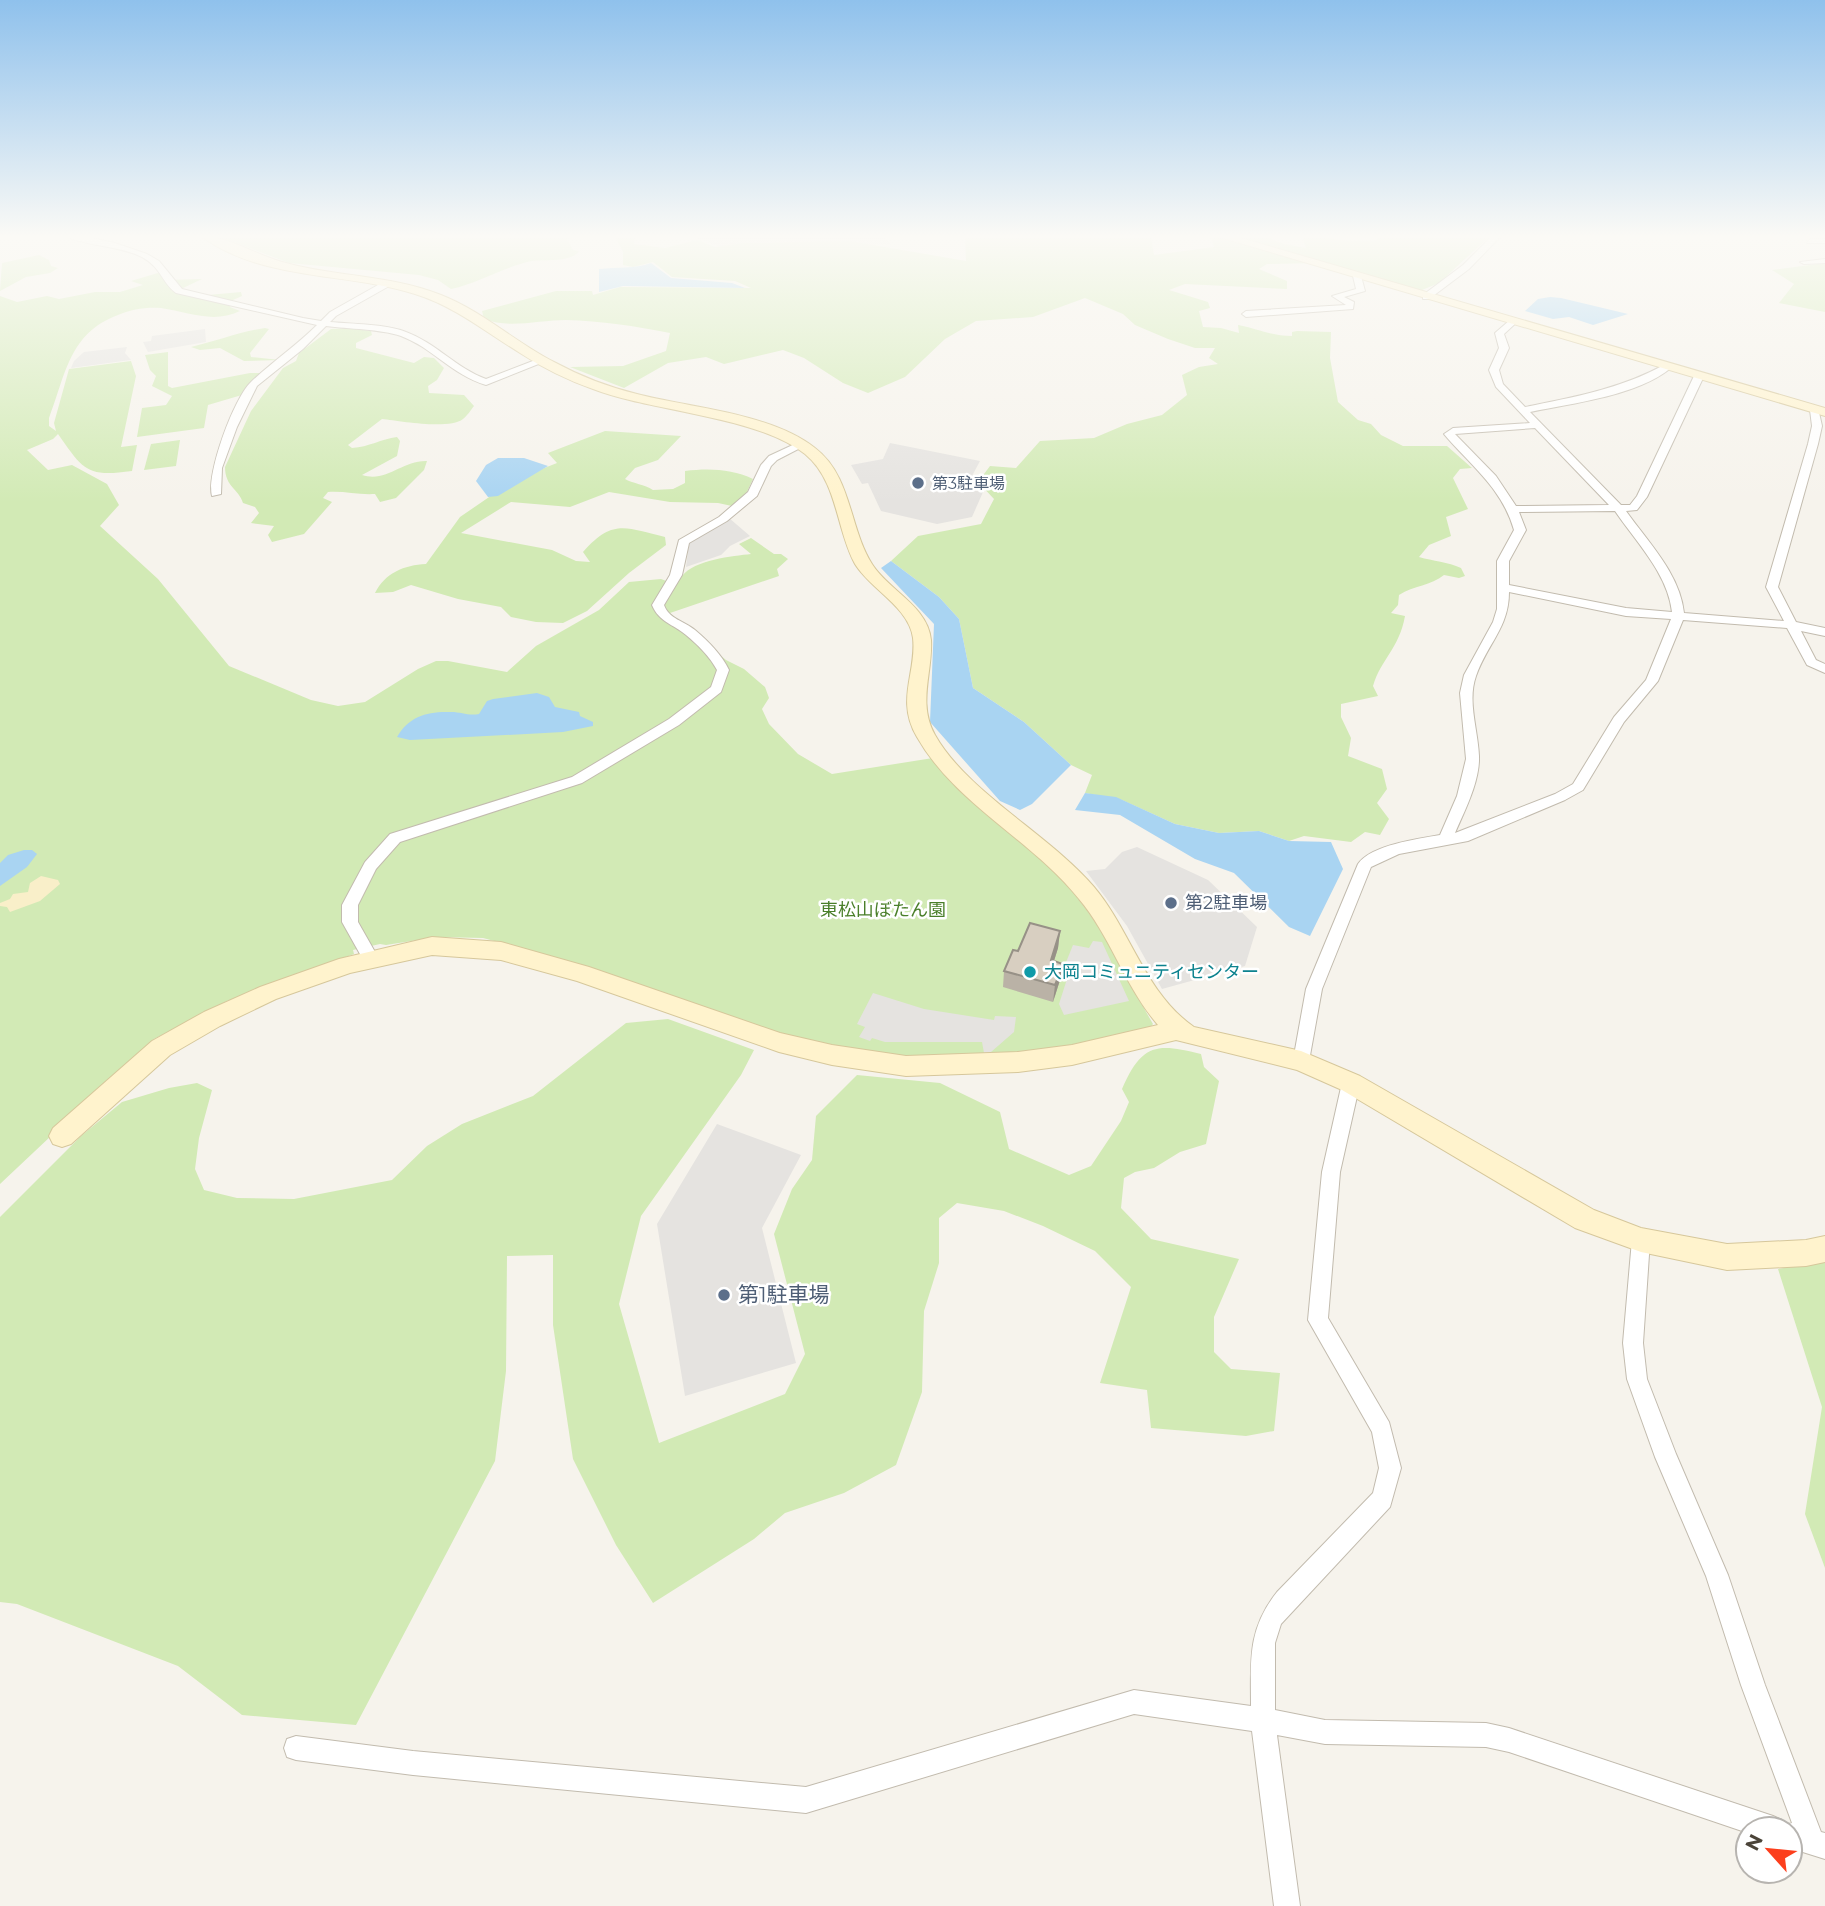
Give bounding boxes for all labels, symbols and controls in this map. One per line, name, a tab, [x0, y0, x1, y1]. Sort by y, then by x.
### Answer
place label: 第3駐車場	[932, 474, 1005, 493]
marker: 第3駐車場	[910, 475, 926, 491]
place label: 第2駐車場	[1185, 892, 1267, 914]
marker: 第2駐車場	[1163, 895, 1179, 911]
park label: 東松山ぼたん園	[820, 899, 946, 921]
place label: 大岡コミュニティセンター	[1044, 961, 1259, 983]
marker: 大岡コミュニティセンター	[1022, 964, 1038, 980]
place label: 第1駐車場	[738, 1282, 830, 1307]
marker: 第1駐車場	[716, 1287, 732, 1303]
north arrow	[1734, 1815, 1804, 1885]
text: N	[1741, 1830, 1768, 1855]

